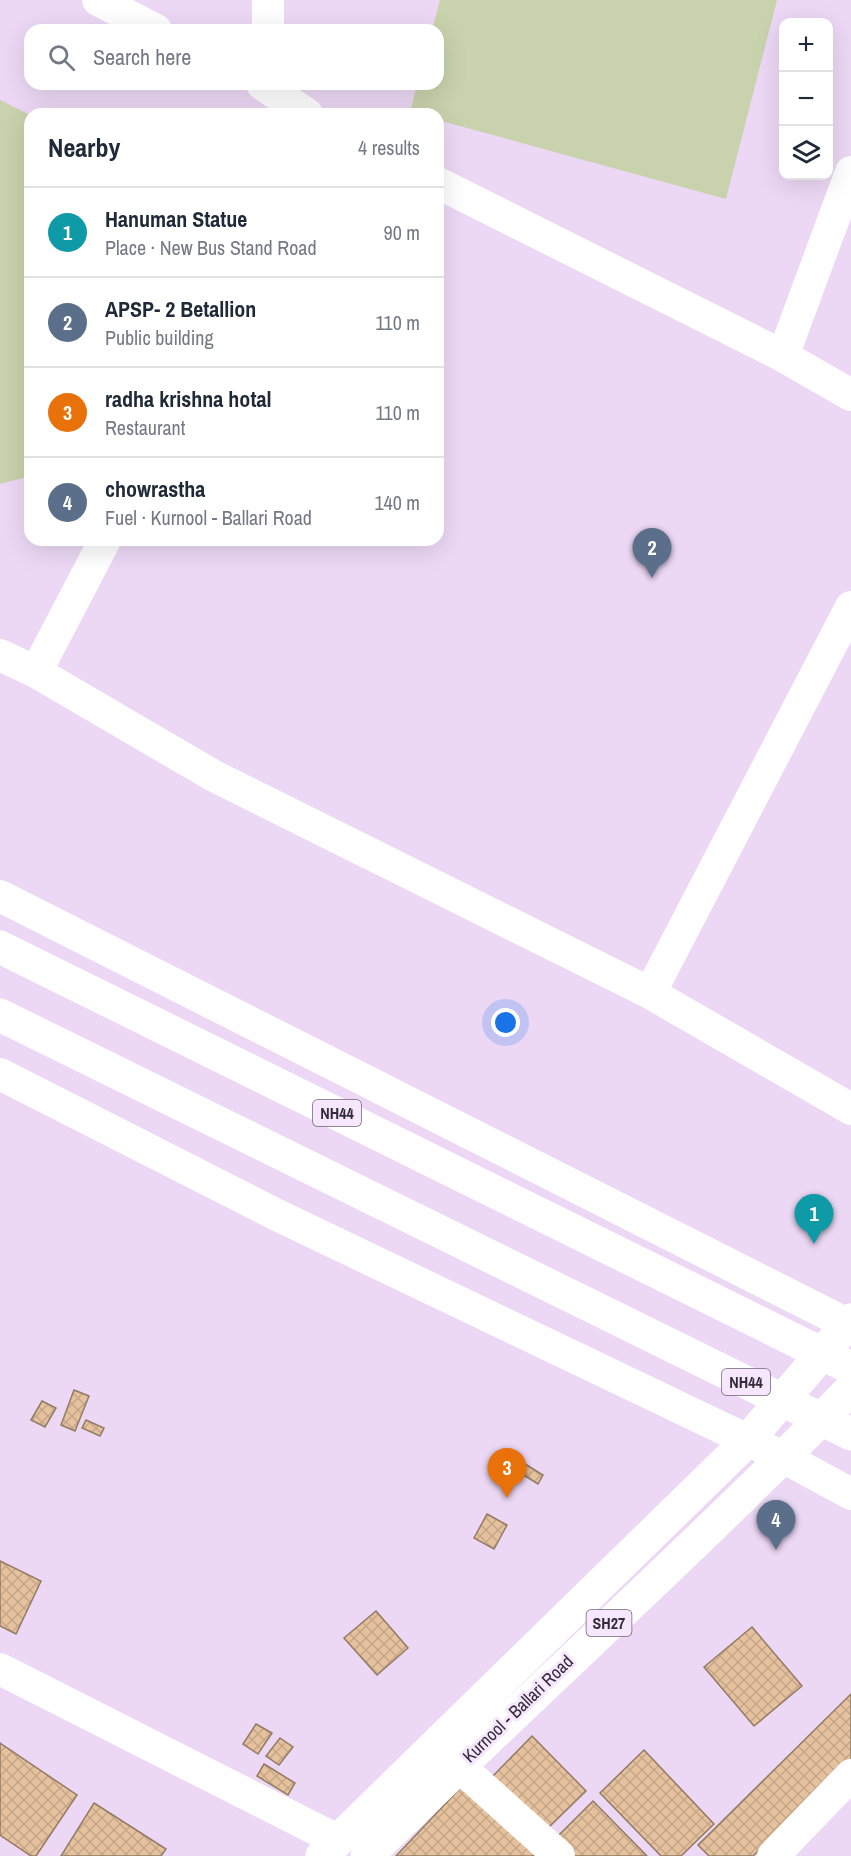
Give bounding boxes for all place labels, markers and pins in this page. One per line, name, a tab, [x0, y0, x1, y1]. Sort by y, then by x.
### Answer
pin: 2	[632, 528, 672, 578]
pin: 1	[794, 1194, 834, 1244]
pin: 3	[488, 1448, 526, 1498]
pin: 4	[756, 1500, 796, 1550]

